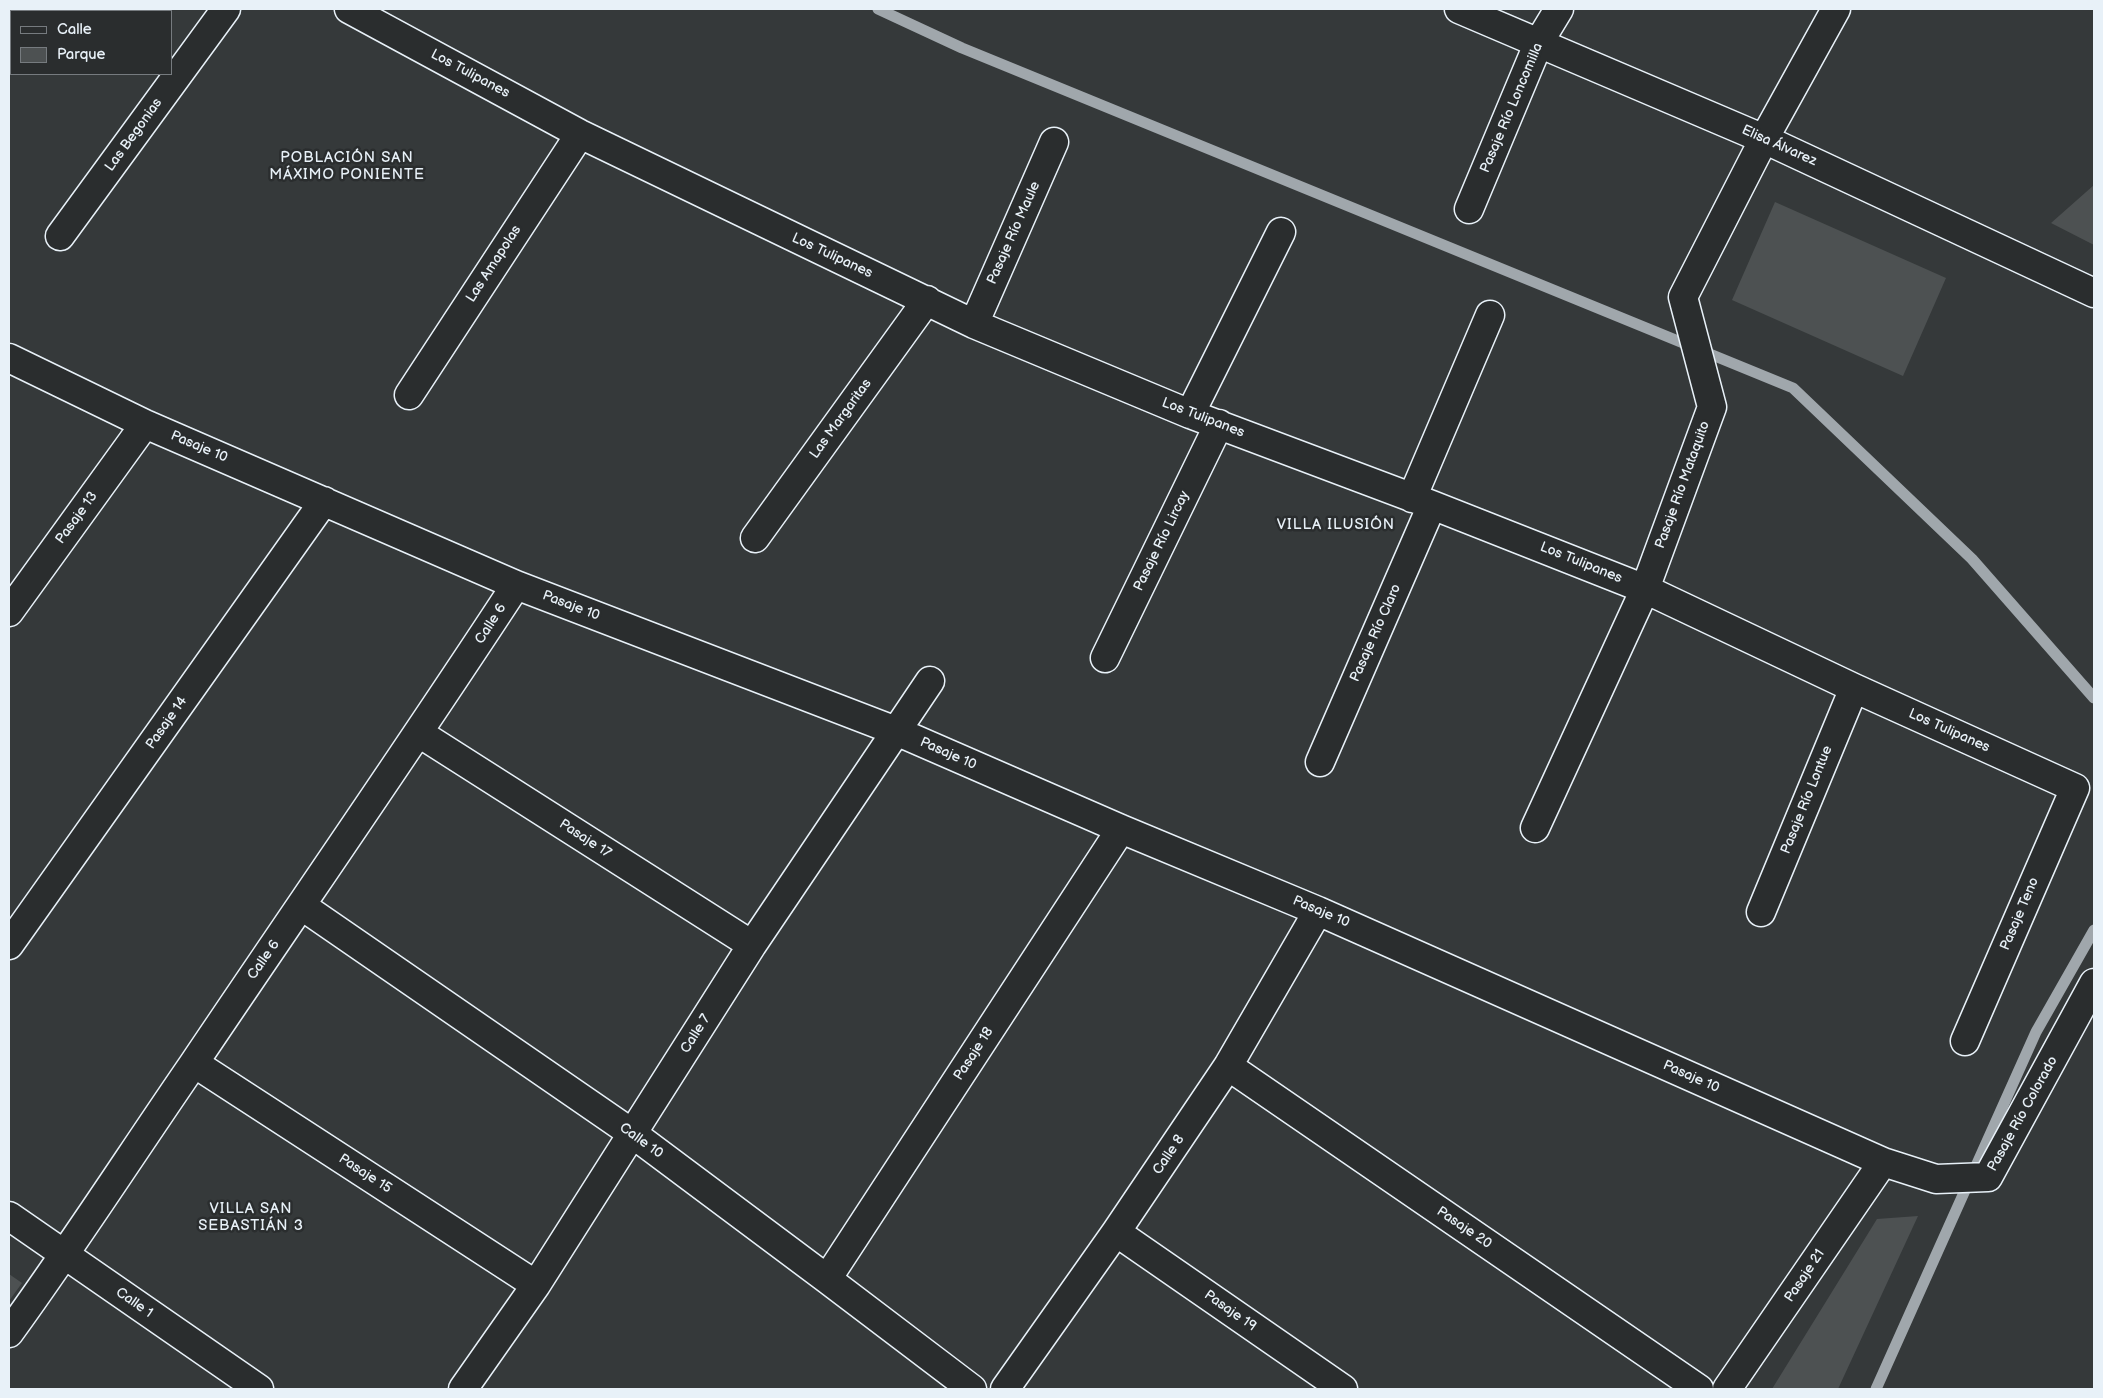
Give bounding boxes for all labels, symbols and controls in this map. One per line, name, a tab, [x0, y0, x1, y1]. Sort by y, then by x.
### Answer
legend	[10, 10, 172, 75]
text: Calle	[57, 20, 92, 39]
street label: Pasaje Río Loncomilla	[1477, 41, 1547, 175]
text: Parque	[57, 45, 105, 64]
street label: Los Tulipanes	[428, 46, 512, 102]
street label: Las Begonias	[102, 95, 166, 175]
street label: Elisa Álvarez	[1739, 122, 1819, 170]
district label: POBLACIÓN SAN MÁXIMO PONIENTE	[267, 149, 427, 184]
street label: Pasaje Río Maule	[984, 179, 1044, 287]
street label: Las Amapolas	[463, 222, 525, 306]
street label: Los Tulipanes	[789, 230, 875, 282]
street label: Las Margaritas	[807, 376, 875, 462]
street label: Los Tulipanes	[1159, 395, 1247, 441]
street label: Pasaje Río Mataquito	[1652, 419, 1714, 551]
street label: Pasaje 10	[168, 428, 230, 466]
street label: Pasaje Río Lircay	[1131, 488, 1193, 594]
street label: Pasaje 13	[52, 489, 102, 547]
district label: VILLA ILUSIÓN	[1275, 516, 1397, 534]
street label: Los Tulipanes	[1538, 539, 1624, 587]
street label: Pasaje Río Claro	[1347, 582, 1405, 684]
street label: Pasaje 10	[540, 587, 602, 625]
street label: Calle 6	[472, 601, 510, 647]
street label: Pasaje 14	[143, 693, 191, 753]
street label: Los Tulipanes	[1906, 706, 1992, 756]
street label: Pasaje 10	[917, 734, 979, 774]
street label: Pasaje Río Lontue	[1778, 743, 1836, 857]
street label: Pasaje 17	[556, 816, 614, 862]
street label: Pasaje Teno	[1997, 875, 2043, 953]
street label: Pasaje 10	[1290, 893, 1352, 931]
street label: Calle 6	[244, 937, 284, 983]
street label: Calle 7	[677, 1011, 715, 1057]
street label: Pasaje 18	[951, 1024, 997, 1084]
street label: Pasaje Río Colorado	[1984, 1054, 2062, 1174]
street label: Pasaje 10	[1660, 1057, 1722, 1097]
street label: Calle 10	[616, 1120, 666, 1162]
street label: Calle 8	[1150, 1132, 1188, 1178]
street label: Pasaje 15	[335, 1151, 395, 1197]
district label: VILLA SAN SEBASTIÁN 3	[197, 1200, 305, 1235]
street label: Pasaje 20	[1433, 1203, 1495, 1253]
street label: Pasaje 21	[1781, 1246, 1829, 1306]
street label: Calle 1	[112, 1284, 156, 1322]
street label: Pasaje 19	[1201, 1287, 1259, 1335]

